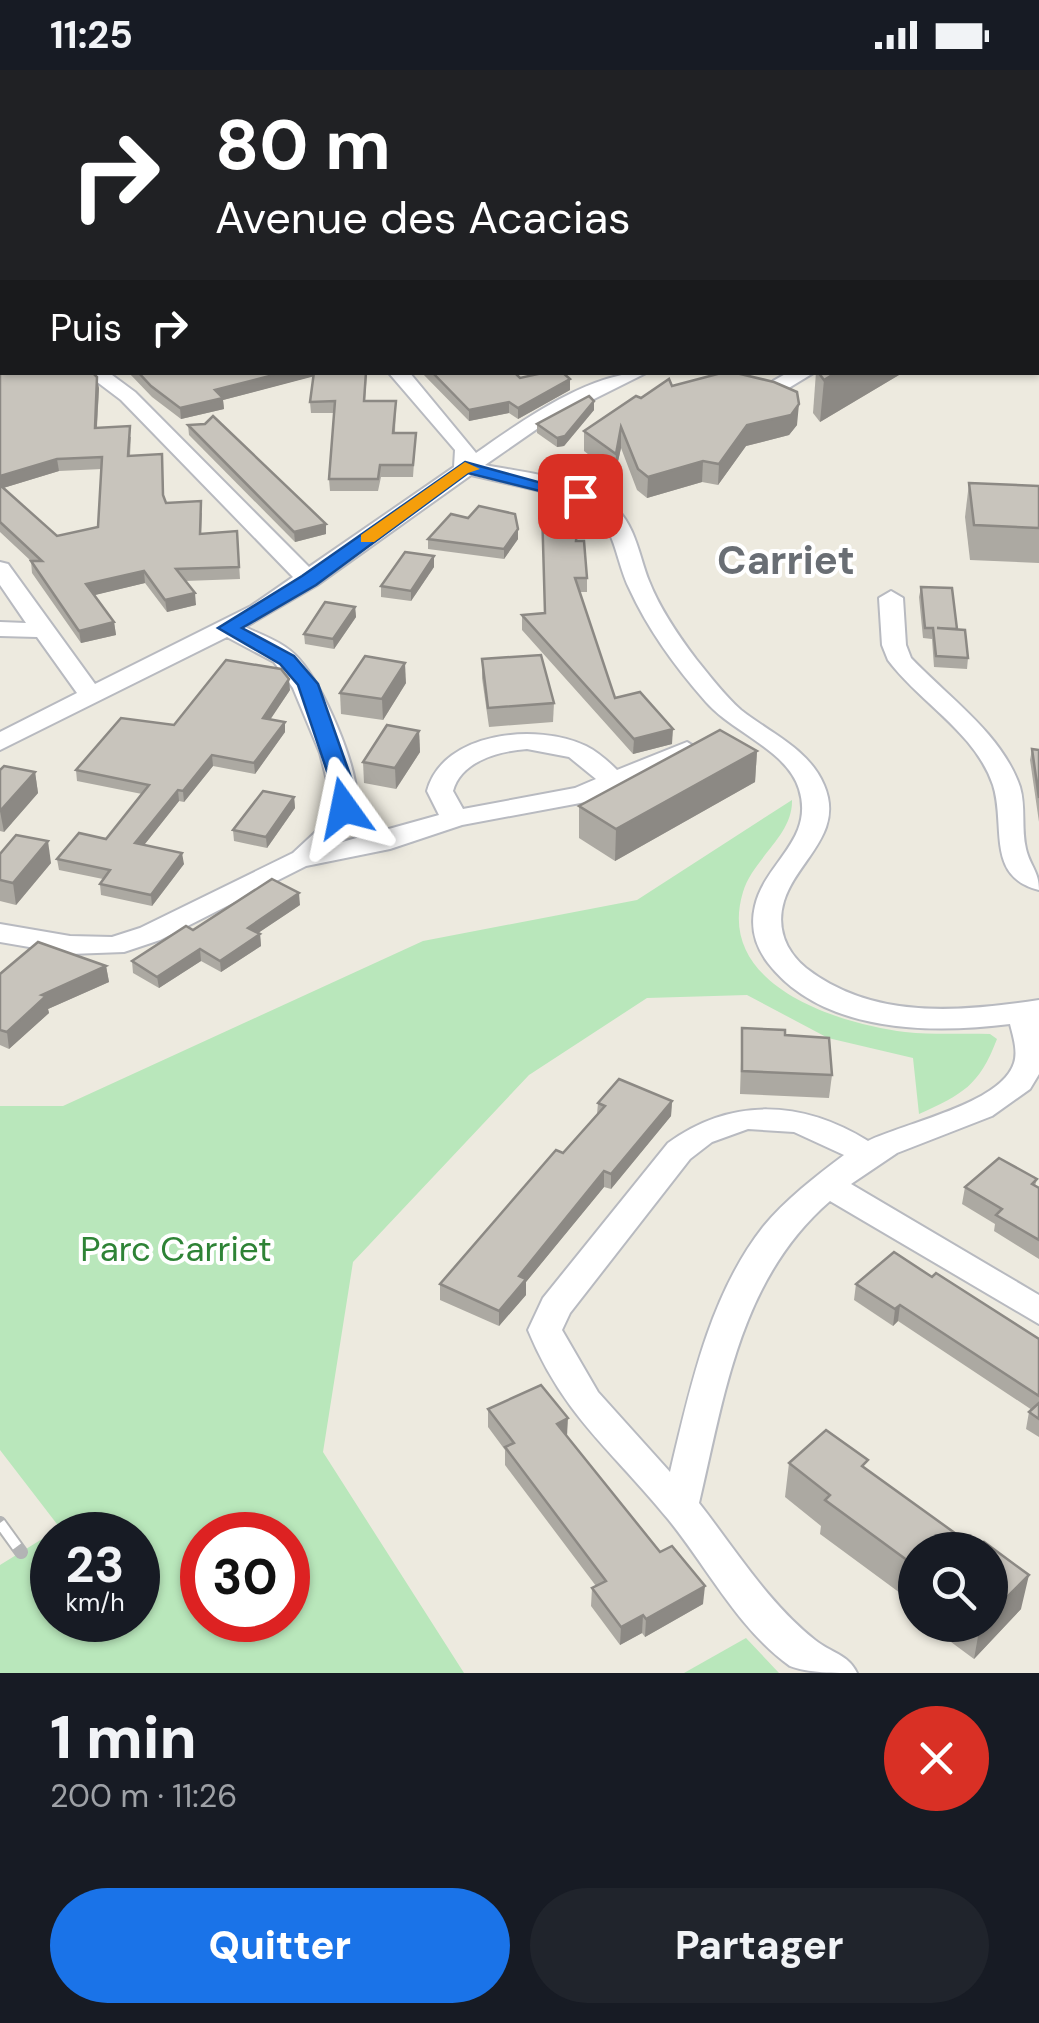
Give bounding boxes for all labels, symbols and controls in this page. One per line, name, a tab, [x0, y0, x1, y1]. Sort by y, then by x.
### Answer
text: 11:25	[50, 10, 133, 60]
text: 80 m	[215, 100, 391, 191]
icon: right	[50, 110, 180, 240]
text: Avenue des Acacias	[215, 188, 631, 247]
icon: right	[142, 300, 197, 355]
text: Puis	[50, 303, 122, 353]
pin	[538, 454, 623, 539]
icon: arrive	[553, 469, 608, 524]
district label: Carriet	[717, 534, 855, 586]
position arrow	[292, 756, 396, 860]
park label: Parc Carriet	[80, 1226, 272, 1272]
speed limit sign: 30	[180, 1512, 310, 1642]
text: 23	[66, 1532, 125, 1598]
map controls	[898, 1532, 1008, 1642]
button: search	[898, 1532, 1008, 1642]
text: km/h	[65, 1586, 125, 1619]
text: 1 min	[50, 1698, 197, 1777]
button: close	[884, 1706, 989, 1811]
text: 200 m · 11:26	[50, 1775, 237, 1817]
button: Quitter	[50, 1888, 510, 2003]
button: Partager	[530, 1888, 989, 2003]

